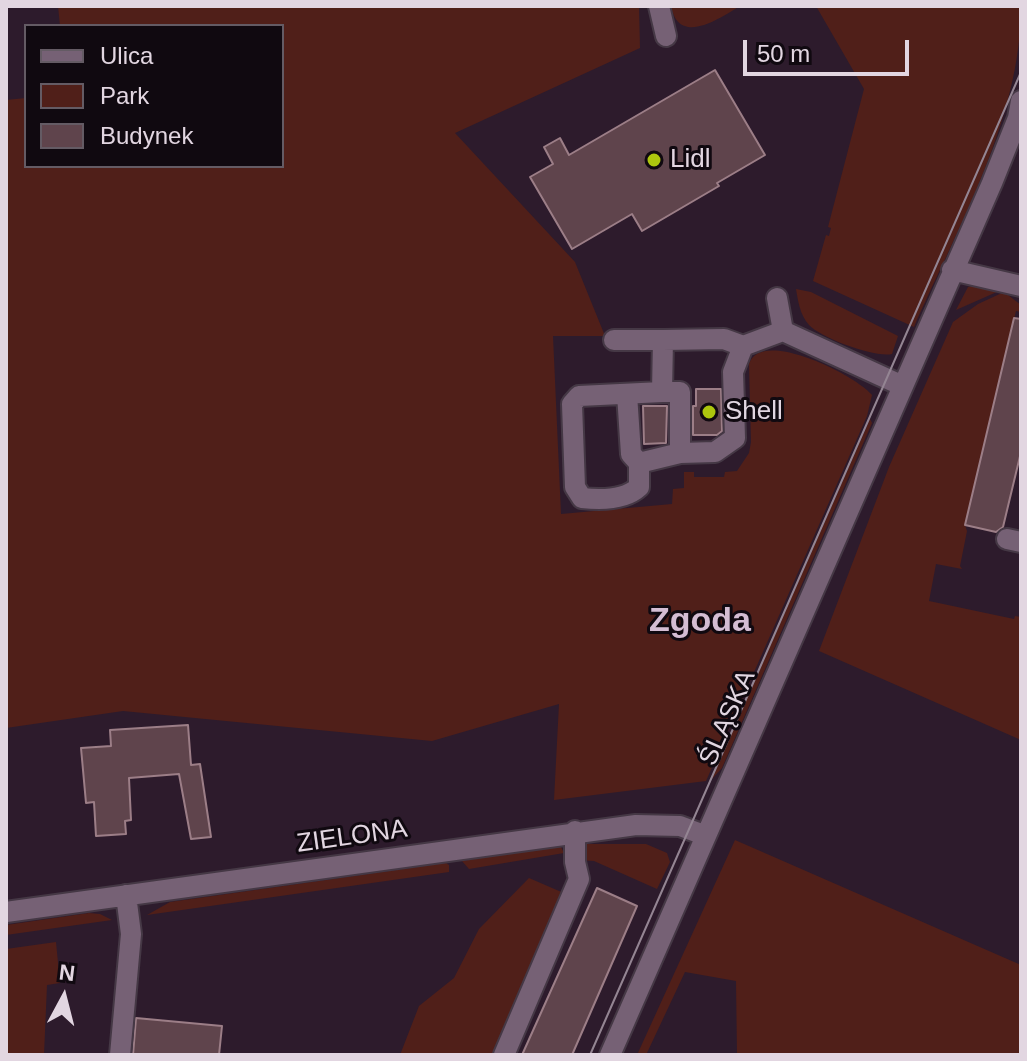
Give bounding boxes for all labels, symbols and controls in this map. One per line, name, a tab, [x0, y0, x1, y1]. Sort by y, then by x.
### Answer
legend	[24, 24, 284, 168]
scale bar	[747, 24, 913, 74]
text: 50 m	[757, 40, 810, 67]
text: Ulica	[100, 42, 153, 69]
text: Park	[100, 82, 149, 109]
text: Budynek	[100, 122, 193, 149]
place label: Lidl	[670, 144, 710, 176]
marker: Lidl	[645, 151, 663, 169]
place label: Shell	[725, 396, 783, 428]
marker: Shell	[700, 403, 718, 421]
district label: Zgoda	[649, 602, 751, 642]
street label: ŚLĄSKA	[693, 665, 763, 771]
street label: ZIELONA	[295, 814, 409, 860]
north arrow	[24, 957, 104, 1037]
text: N	[58, 959, 76, 986]

